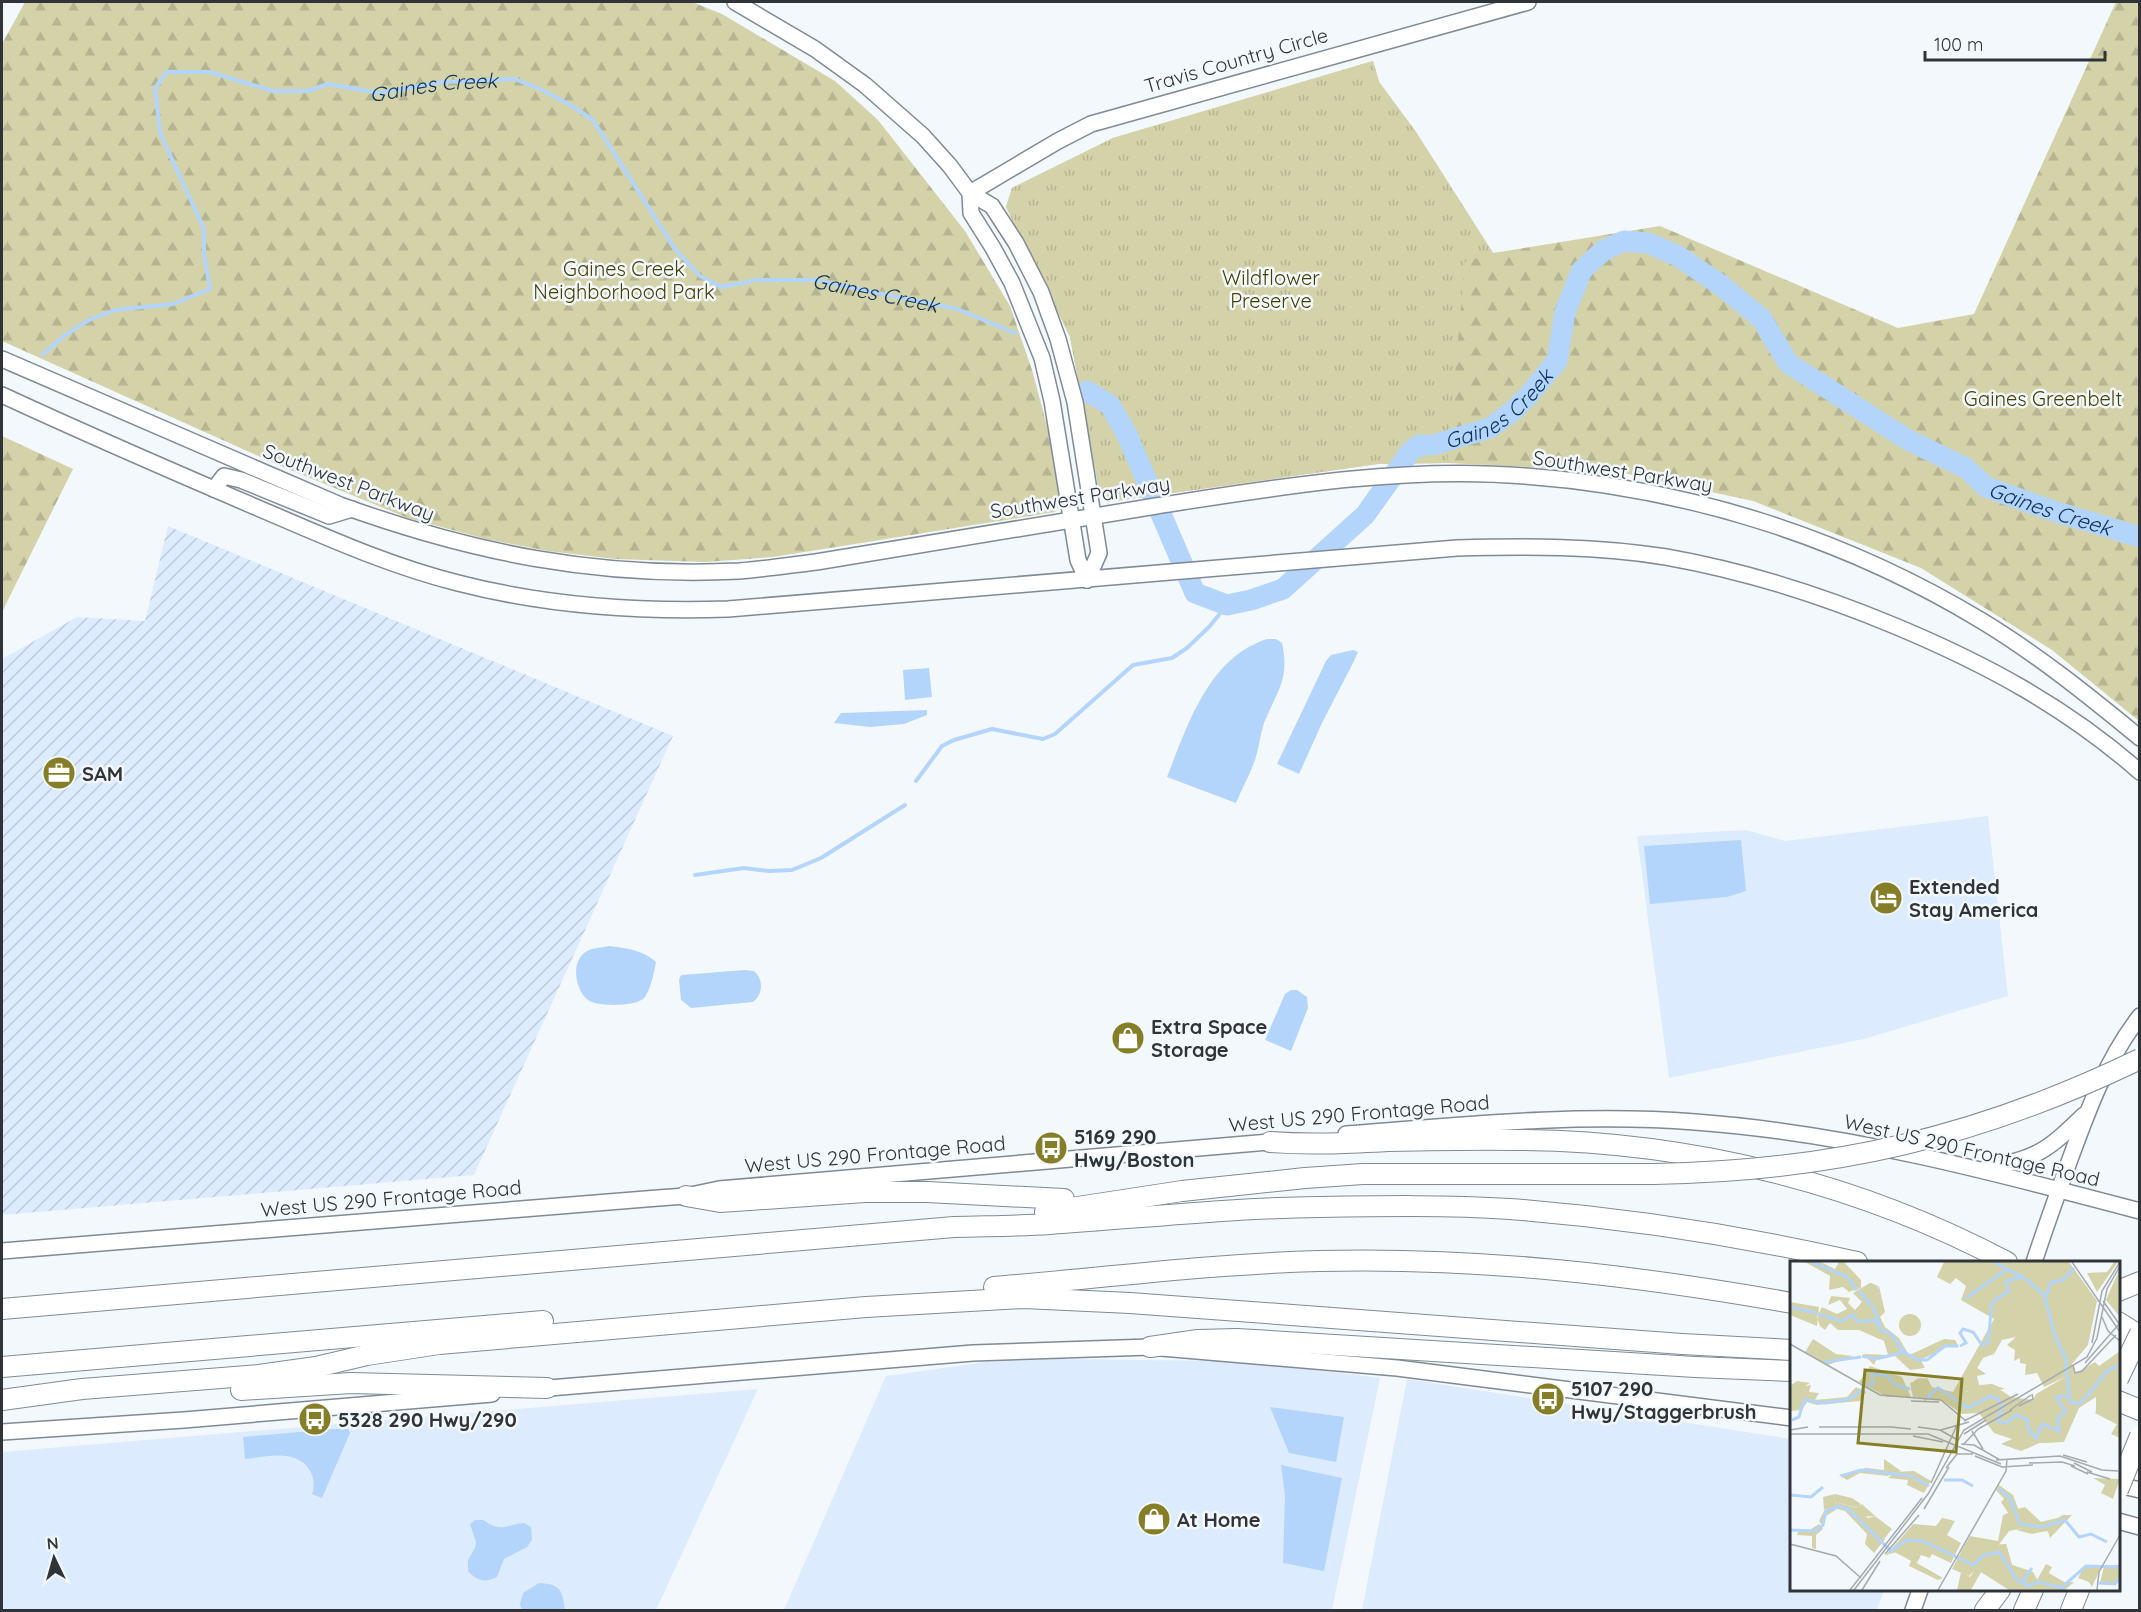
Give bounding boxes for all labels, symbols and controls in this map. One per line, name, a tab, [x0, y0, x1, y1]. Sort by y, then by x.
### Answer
street label: Travis Country Circle	[1141, 22, 1331, 98]
scale bar	[1925, 24, 2105, 62]
text: 100 m	[1934, 33, 1983, 56]
water label: Gaines Creek	[368, 67, 500, 107]
park label: Gaines Creek Neighborhood Park	[533, 256, 715, 304]
park label: Wildflower Preserve	[1222, 265, 1320, 313]
water label: Gaines Creek	[810, 267, 943, 318]
water label: Gaines Creek	[1441, 362, 1559, 454]
park label: Gaines Greenbelt	[1964, 386, 2122, 411]
street label: Southwest Parkway	[260, 438, 438, 526]
street label: Southwest Parkway	[1531, 444, 1715, 498]
street label: Southwest Parkway	[988, 470, 1172, 524]
water label: Gaines Creek	[1985, 476, 2117, 541]
office icon: SAM	[41, 755, 77, 791]
place label: SAM	[82, 761, 123, 786]
place label: Extended Stay America	[1909, 874, 2038, 922]
hotel icon: Extended Stay America	[1868, 880, 1904, 916]
place label: Extra Space Storage	[1151, 1014, 1267, 1062]
shop icon: Extra Space Storage	[1110, 1020, 1146, 1056]
street label: West US 290 Frontage Road	[1228, 1089, 1490, 1137]
street label: West US 290 Frontage Road	[1842, 1108, 2102, 1192]
place label: 5169 290 Hwy/Boston	[1074, 1124, 1195, 1172]
street label: West US 290 Frontage Road	[744, 1130, 1006, 1178]
bus stop icon: 5169 290 Hwy/Boston	[1033, 1130, 1069, 1166]
street label: West US 290 Frontage Road	[260, 1174, 522, 1222]
inset map	[1790, 1261, 2120, 1591]
place label: 5107 290 Hwy/Staggerbrush	[1571, 1376, 1756, 1424]
bus stop icon: 5107 290 Hwy/Staggerbrush	[1530, 1381, 1566, 1417]
bus stop icon: 5328 290 Hwy/290	[297, 1401, 333, 1437]
place label: 5328 290 Hwy/290	[338, 1407, 517, 1432]
shop icon: At Home	[1136, 1501, 1172, 1537]
place label: At Home	[1177, 1507, 1261, 1532]
north arrow	[24, 1528, 84, 1588]
text: N	[46, 1533, 59, 1554]

